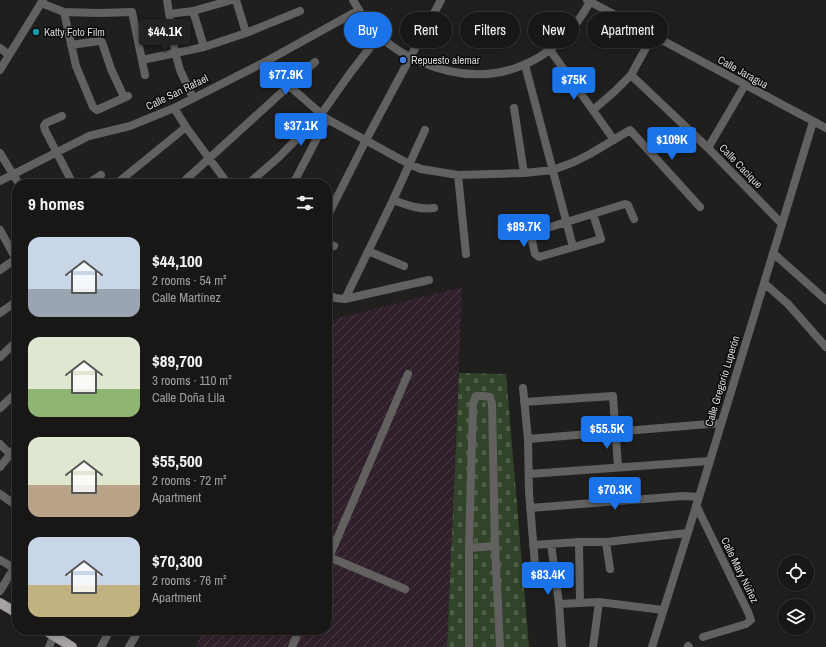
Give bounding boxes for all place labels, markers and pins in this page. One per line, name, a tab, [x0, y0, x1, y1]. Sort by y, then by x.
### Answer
pin: $44.1K	[132, 19, 198, 53]
place label: Katty Foto Film	[44, 25, 105, 39]
marker: Katty Foto Film	[31, 27, 41, 37]
place label: Repuesto alemar	[411, 53, 480, 67]
marker: Repuesto alemar	[398, 55, 408, 65]
pin: $77.9K	[253, 62, 319, 96]
pin: $75K	[550, 67, 598, 101]
pin: $37.1K	[268, 113, 334, 147]
pin: $109K	[644, 127, 700, 161]
pin: $89.7K	[491, 214, 557, 248]
pin: $55.5K	[574, 416, 640, 450]
pin: $70.3K	[582, 477, 648, 511]
pin: $83.4K	[515, 562, 581, 596]

